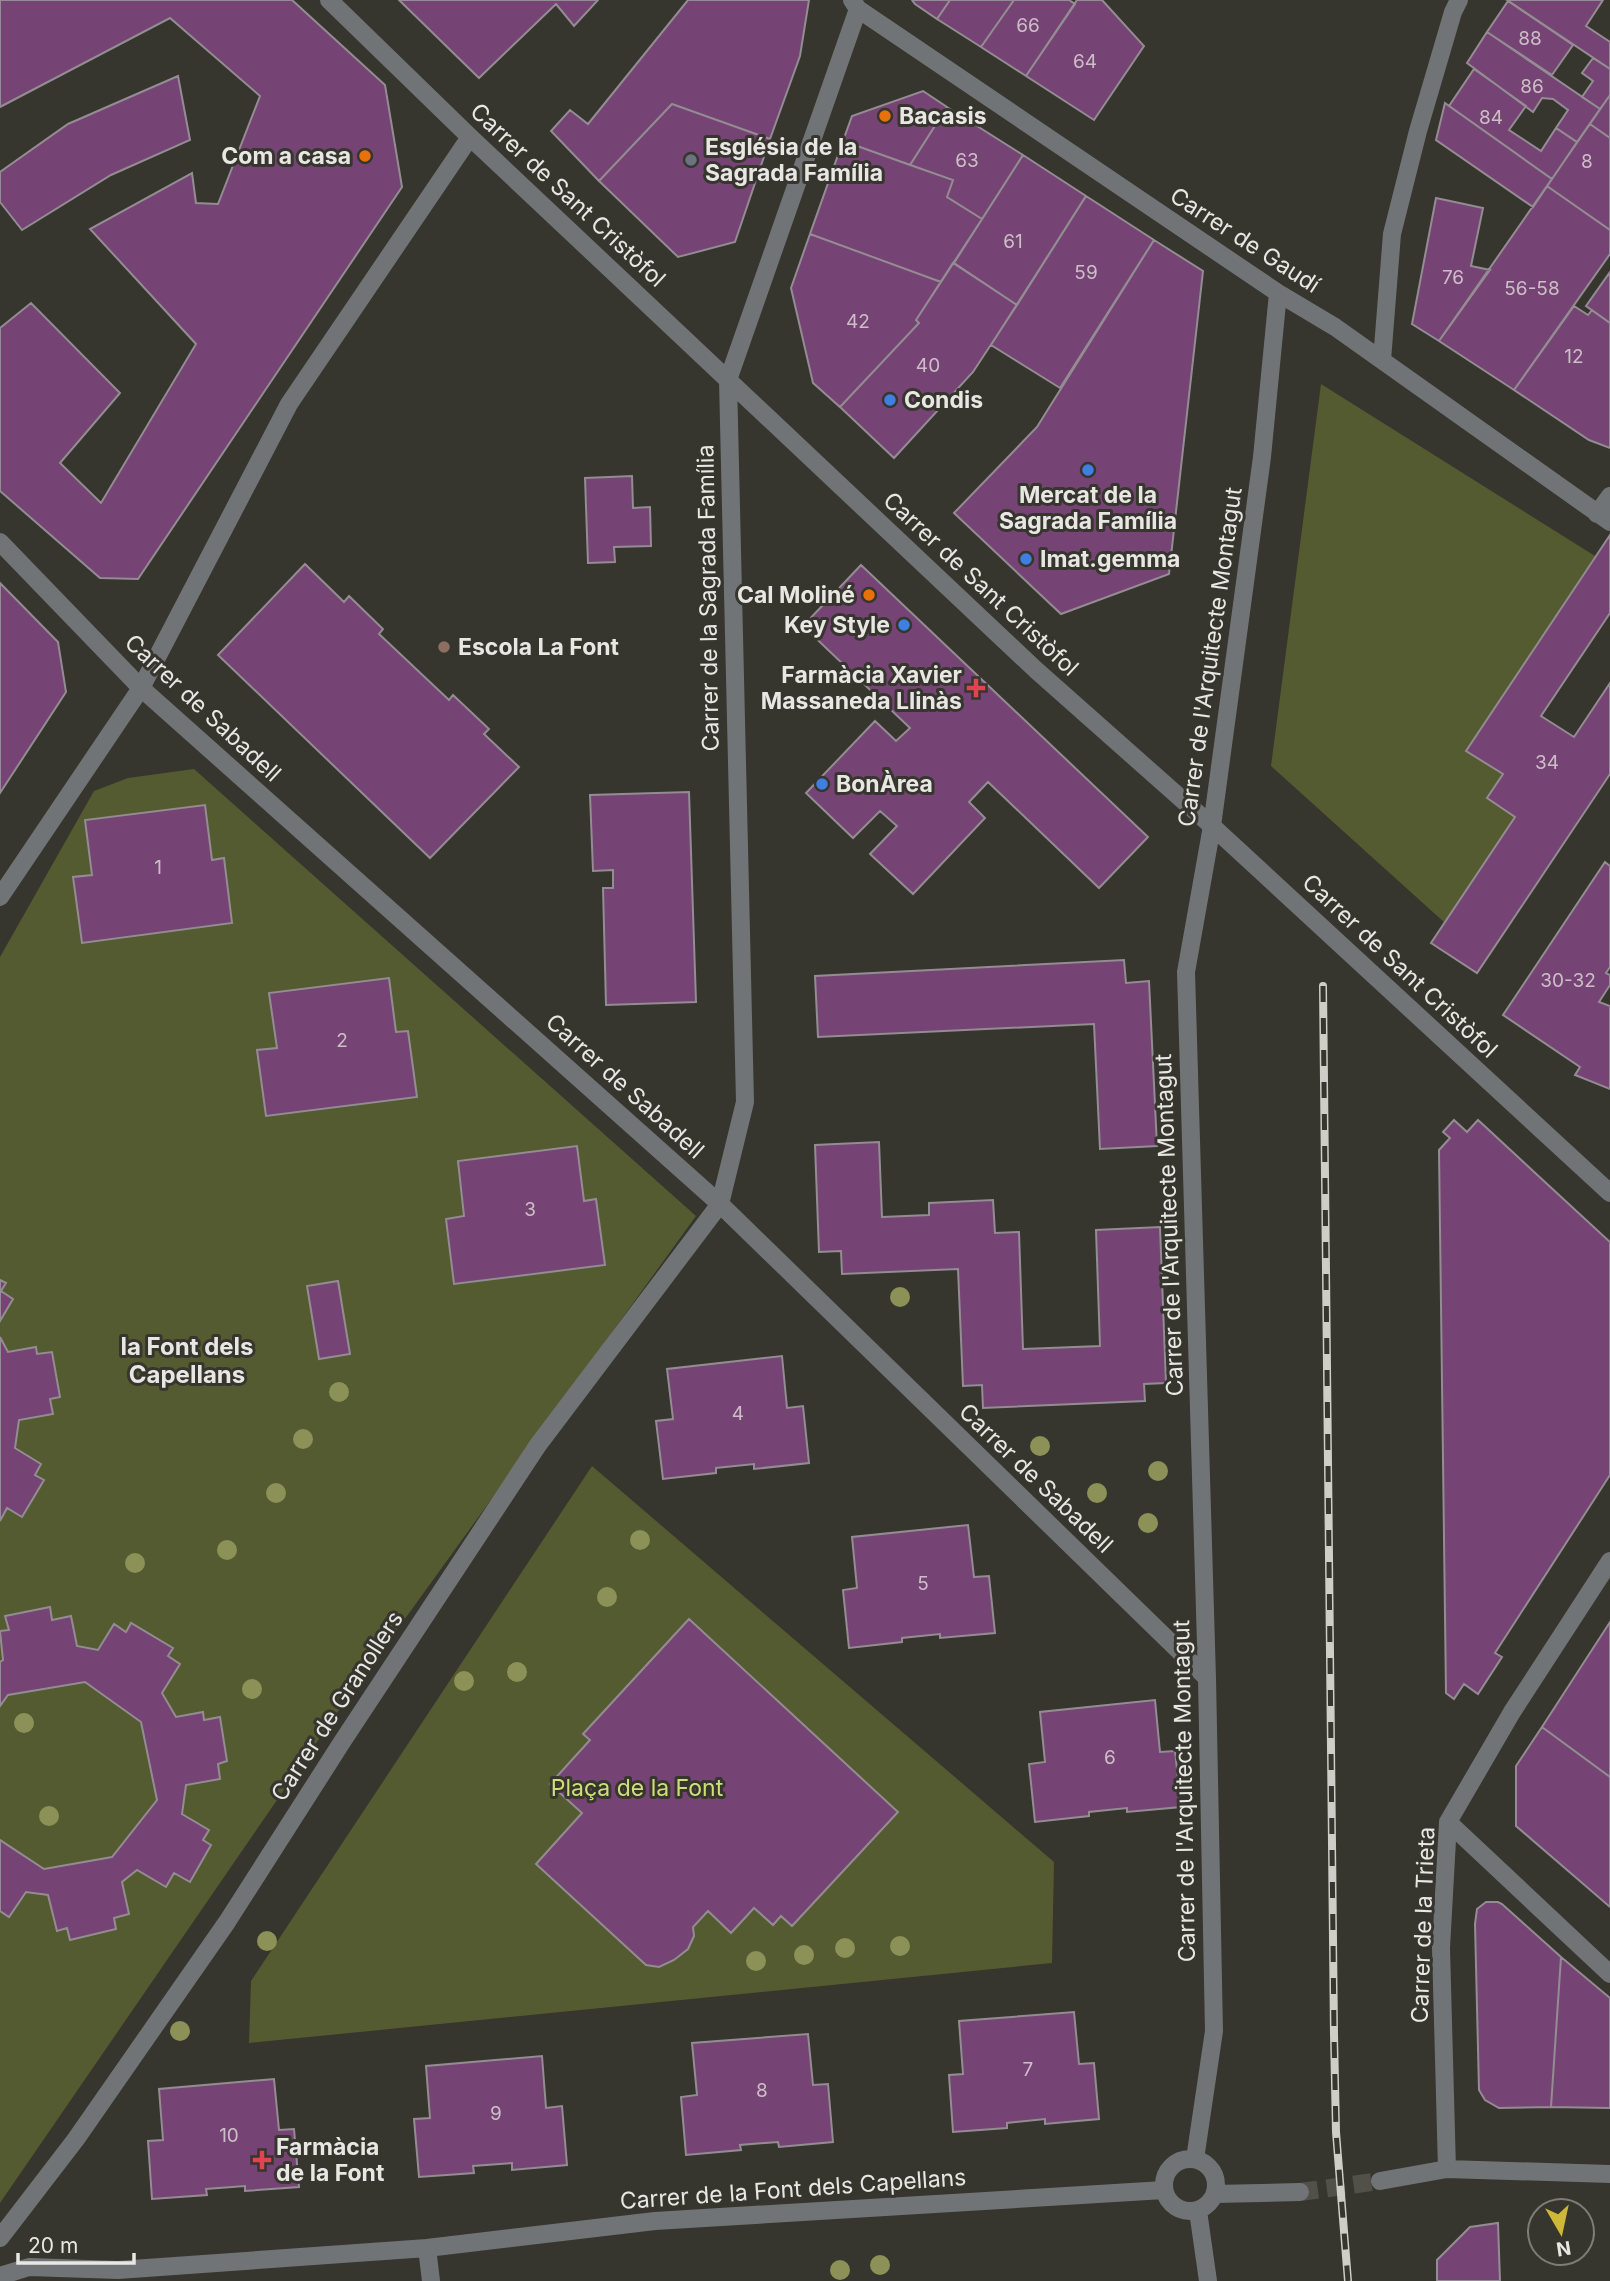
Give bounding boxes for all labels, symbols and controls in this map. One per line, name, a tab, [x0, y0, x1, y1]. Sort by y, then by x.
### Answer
house number: 66	[1016, 14, 1040, 37]
house number: 88	[1518, 27, 1542, 50]
house number: 64	[1073, 50, 1097, 73]
house number: 86	[1520, 75, 1544, 98]
street label: Carrer de Sant Cristòfol	[465, 97, 671, 293]
place label: Bacasis	[899, 102, 987, 130]
house number: 84	[1479, 106, 1503, 129]
marker: Bacasis	[877, 108, 893, 124]
place label: Església de la Sagrada Família	[705, 133, 883, 187]
place label: Com a casa	[221, 142, 351, 170]
marker: Com a casa	[357, 148, 373, 164]
house number: 63	[955, 149, 979, 172]
house number: 8	[1581, 150, 1593, 173]
marker: Església de la Sagrada Família	[683, 152, 699, 168]
street label: Carrer de Gaudí	[1165, 181, 1325, 299]
house number: 61	[1003, 230, 1023, 253]
house number: 59	[1074, 261, 1098, 284]
house number: 76	[1442, 266, 1464, 289]
house number: 56-58	[1504, 277, 1560, 300]
house number: 42	[846, 310, 870, 333]
house number: 12	[1564, 345, 1584, 368]
house number: 40	[916, 354, 940, 377]
place label: Condis	[904, 386, 983, 414]
marker: Condis	[882, 392, 898, 408]
street label: Carrer de la Sagrada Família	[691, 444, 725, 752]
marker: Mercat de la Sagrada Família	[1080, 462, 1096, 478]
place label: Mercat de la Sagrada Família	[999, 481, 1177, 535]
street label: Carrer de l'Arquitecte Montagut	[1172, 485, 1248, 829]
street label: Carrer de Sant Cristòfol	[878, 486, 1084, 682]
place label: Imat.gemma	[1040, 545, 1180, 573]
marker: Imat.gemma	[1018, 551, 1034, 567]
place label: Cal Moliné	[737, 581, 855, 609]
marker: Cal Moliné	[861, 587, 877, 603]
place label: Key Style	[784, 611, 890, 639]
marker: Key Style	[896, 617, 912, 633]
street label: Carrer de Sabadell	[119, 629, 287, 787]
place label: Escola La Font	[458, 633, 620, 661]
marker: Escola La Font	[436, 639, 452, 655]
place label: Farmàcia Xavier Massaneda Llinàs	[761, 661, 962, 715]
marker: Farmàcia Xavier Massaneda Llinàs	[968, 680, 984, 696]
house number: 34	[1535, 751, 1559, 774]
place label: BonÀrea	[836, 770, 933, 798]
marker: BonÀrea	[814, 776, 830, 792]
house number: 1	[154, 856, 162, 879]
street label: Carrer de Sant Cristòfol	[1297, 868, 1503, 1064]
house number: 30-32	[1540, 969, 1596, 992]
street label: Carrer de Sabadell	[540, 1008, 710, 1164]
house number: 2	[336, 1029, 348, 1052]
street label: Carrer de l'Arquitecte Montagut	[1149, 1053, 1189, 1397]
house number: 3	[524, 1198, 536, 1221]
district label: la Font dels Capellans	[120, 1332, 254, 1389]
street label: Carrer de Sabadell	[953, 1397, 1119, 1559]
house number: 4	[732, 1402, 744, 1425]
house number: 5	[917, 1572, 929, 1595]
street label: Carrer de Granollers	[265, 1606, 409, 1806]
street label: Carrer de l'Arquitecte Montagut	[1167, 1619, 1201, 1962]
house number: 6	[1104, 1746, 1116, 1769]
park label: Plaça de la Font	[551, 1774, 724, 1802]
street label: Carrer de la Trieta	[1406, 1826, 1440, 2024]
house number: 7	[1023, 2058, 1033, 2081]
house number: 8	[756, 2079, 768, 2102]
house number: 9	[490, 2102, 502, 2125]
house number: 10	[219, 2124, 239, 2147]
place label: Farmàcia de la Font	[276, 2133, 385, 2187]
marker: Farmàcia de la Font	[254, 2152, 270, 2168]
street label: Carrer de la Font dels Capellans	[619, 2163, 967, 2215]
north arrow	[1526, 2197, 1596, 2267]
scale bar	[18, 2222, 133, 2266]
text: 20 m	[28, 2233, 78, 2258]
text: N	[1555, 2236, 1573, 2261]

